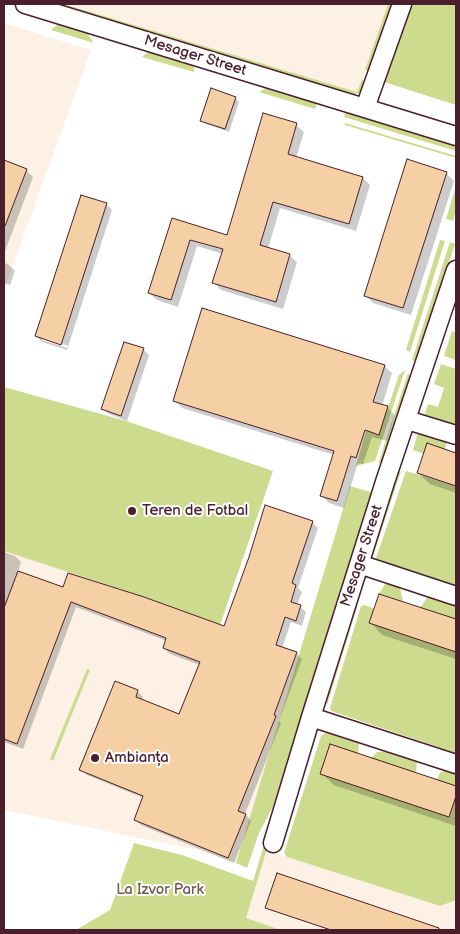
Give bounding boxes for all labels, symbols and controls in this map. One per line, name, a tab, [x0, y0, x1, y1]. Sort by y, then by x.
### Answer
street label: Mesager Street	[142, 32, 248, 80]
place label: Teren de Fotbal	[142, 502, 248, 520]
street label: Mesager Street	[337, 503, 387, 609]
marker: Teren de Fotbal	[126, 505, 138, 517]
place label: Ambianța	[105, 749, 169, 767]
marker: Ambianța	[89, 752, 101, 764]
park label: La Izvor Park	[116, 881, 204, 899]

